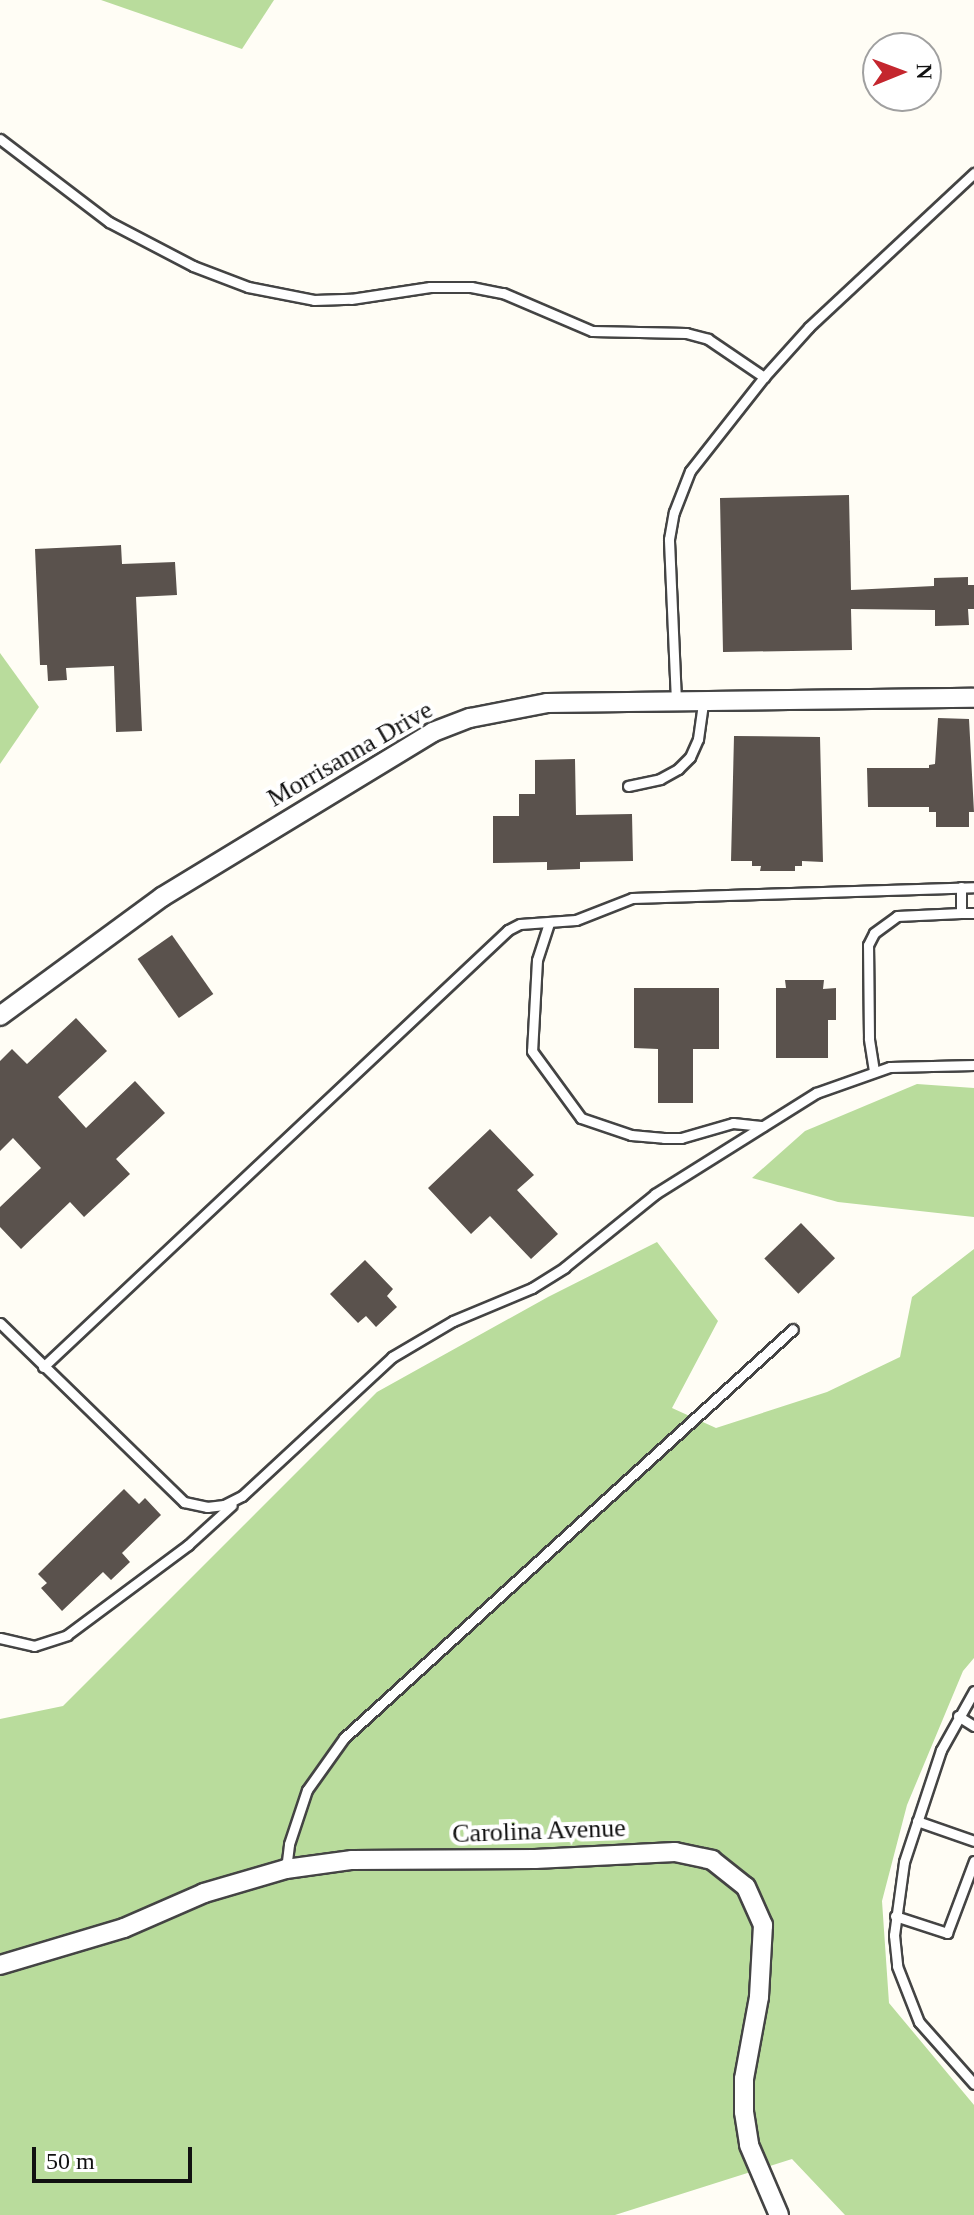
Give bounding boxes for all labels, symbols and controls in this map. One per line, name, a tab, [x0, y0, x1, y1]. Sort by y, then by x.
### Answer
north arrow	[862, 32, 942, 112]
text: N	[912, 63, 937, 80]
street label: Morrisanna Drive	[262, 694, 438, 814]
street label: Carolina Avenue	[451, 1812, 627, 1850]
scale bar	[36, 2131, 196, 2181]
text: 50 m	[46, 2148, 95, 2174]

